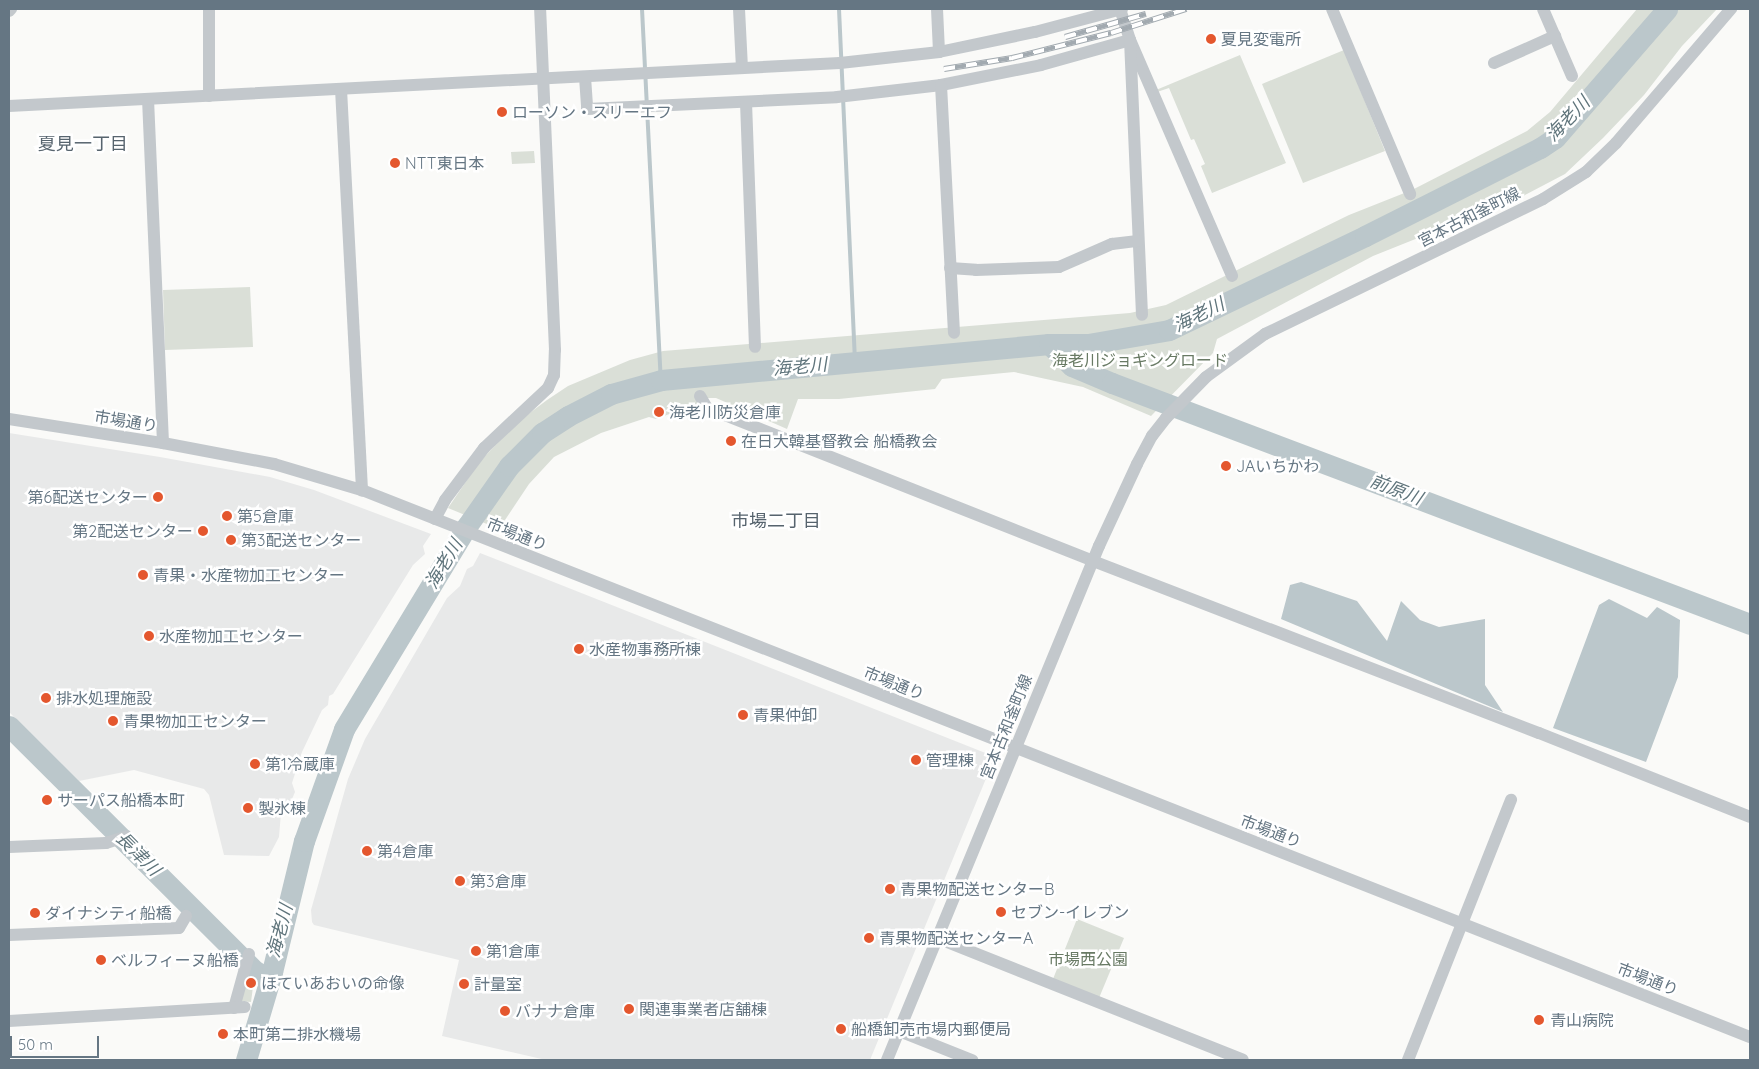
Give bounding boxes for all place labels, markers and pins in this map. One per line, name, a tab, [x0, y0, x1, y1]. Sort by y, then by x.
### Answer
place label: 夏見変電所	[1221, 29, 1301, 49]
marker: 夏見変電所	[1205, 33, 1217, 45]
place label: ローソン・スリーエフ	[512, 102, 672, 122]
marker: ローソン・スリーエフ	[496, 106, 508, 118]
place label: NTT東日本	[405, 153, 484, 173]
marker: NTT東日本	[389, 157, 401, 169]
place label: 海老川防災倉庫	[669, 402, 781, 422]
marker: 海老川防災倉庫	[653, 406, 665, 418]
place label: 在日大韓基督教会 船橋教会	[741, 431, 937, 451]
marker: 在日大韓基督教会 船橋教会	[725, 435, 737, 447]
place label: JAいちかわ	[1236, 456, 1319, 476]
marker: JAいちかわ	[1220, 460, 1232, 472]
place label: 第6配送センター	[27, 487, 148, 507]
marker: 第6配送センター	[152, 491, 164, 503]
place label: 第5倉庫	[237, 506, 294, 526]
marker: 第5倉庫	[221, 510, 233, 522]
place label: 第2配送センター	[72, 521, 193, 541]
marker: 第2配送センター	[197, 525, 209, 537]
place label: 第3配送センター	[241, 530, 361, 550]
marker: 第3配送センター	[225, 534, 237, 546]
place label: 青果・水産物加工センター	[153, 565, 345, 585]
marker: 青果・水産物加工センター	[137, 569, 149, 581]
place label: 水産物加工センター	[159, 626, 303, 646]
marker: 水産物加工センター	[143, 630, 155, 642]
place label: 水産物事務所棟	[589, 639, 701, 659]
marker: 水産物事務所棟	[573, 643, 585, 655]
place label: 排水処理施設	[56, 688, 152, 708]
marker: 排水処理施設	[40, 692, 52, 704]
place label: 青果仲卸	[753, 705, 817, 725]
marker: 青果仲卸	[737, 709, 749, 721]
place label: 青果物加工センター	[123, 711, 267, 731]
marker: 青果物加工センター	[107, 715, 119, 727]
place label: 管理棟	[926, 750, 974, 770]
place label: 第1冷蔵庫	[265, 754, 335, 774]
marker: 管理棟	[910, 754, 922, 766]
marker: 第1冷蔵庫	[249, 758, 261, 770]
place label: サーパス船橋本町	[57, 790, 185, 810]
marker: サーパス船橋本町	[41, 794, 53, 806]
place label: 製氷棟	[258, 798, 306, 818]
marker: 製氷棟	[242, 802, 254, 814]
place label: 第4倉庫	[377, 841, 433, 861]
marker: 第4倉庫	[361, 845, 373, 857]
place label: 第3倉庫	[470, 871, 526, 891]
marker: 第3倉庫	[454, 875, 466, 887]
place label: 青果物配送センターB	[900, 879, 1054, 899]
marker: 青果物配送センターB	[884, 883, 896, 895]
place label: セブン-イレブン	[1011, 902, 1129, 922]
place label: ダイナシティ船橋	[45, 903, 173, 923]
marker: セブン-イレブン	[995, 906, 1007, 918]
marker: ダイナシティ船橋	[29, 907, 41, 919]
place label: 青果物配送センターA	[879, 928, 1033, 948]
marker: 青果物配送センターA	[863, 932, 875, 944]
place label: 第1倉庫	[486, 941, 540, 961]
marker: 第1倉庫	[470, 945, 482, 957]
place label: ベルフィーヌ船橋	[111, 950, 239, 970]
marker: ベルフィーヌ船橋	[95, 954, 107, 966]
place label: ほていあおいの命像	[261, 973, 405, 993]
place label: 計量室	[474, 974, 522, 994]
marker: ほていあおいの命像	[245, 977, 257, 989]
marker: 計量室	[458, 978, 470, 990]
place label: 関連事業者店舗棟	[639, 999, 767, 1019]
place label: バナナ倉庫	[515, 1001, 595, 1021]
marker: 関連事業者店舗棟	[623, 1003, 635, 1015]
marker: バナナ倉庫	[499, 1005, 511, 1017]
place label: 青山病院	[1550, 1010, 1614, 1030]
marker: 青山病院	[1532, 1013, 1546, 1027]
place label: 船橋卸売市場内郵便局	[851, 1019, 1011, 1039]
marker: 船橋卸売市場内郵便局	[835, 1023, 847, 1035]
place label: 本町第二排水機場	[233, 1024, 361, 1044]
marker: 本町第二排水機場	[217, 1028, 229, 1040]

